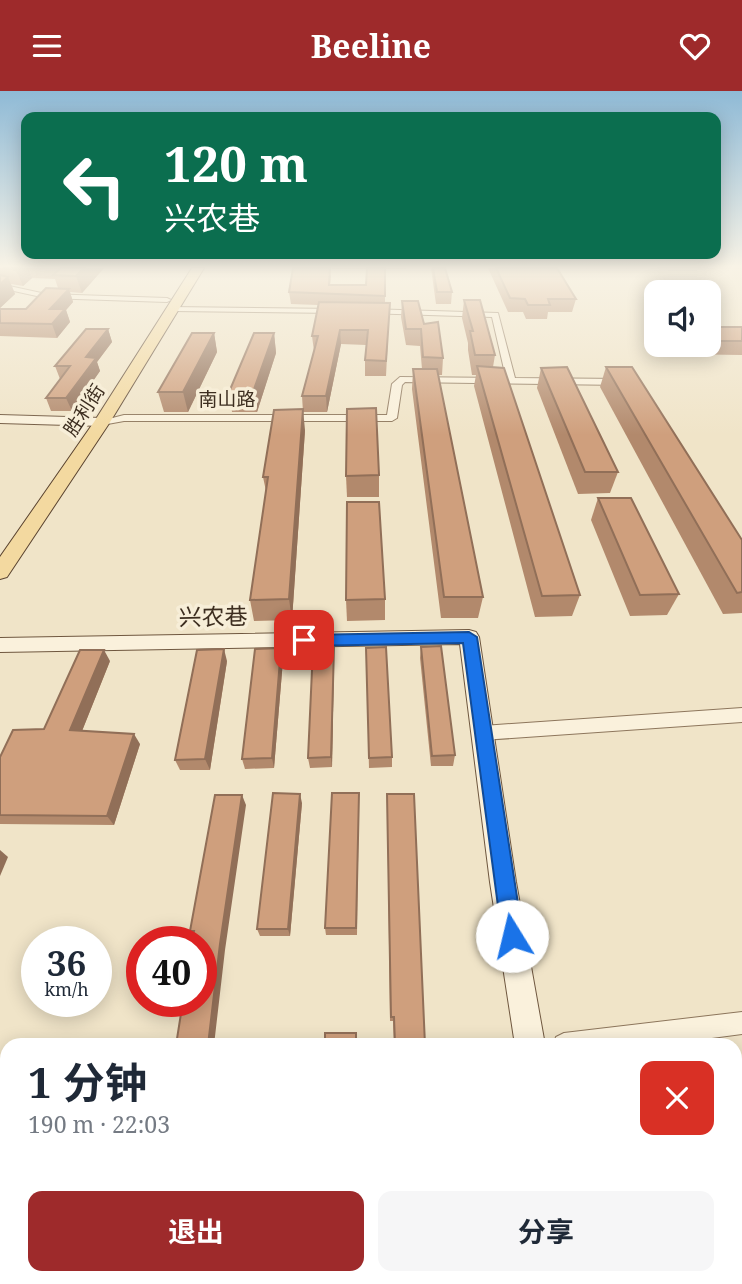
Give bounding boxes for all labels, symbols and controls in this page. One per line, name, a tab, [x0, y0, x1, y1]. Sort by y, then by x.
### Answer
text: Beeline	[311, 24, 431, 67]
icon: menu	[28, 27, 66, 65]
icon: heart	[676, 27, 714, 65]
text: 120 m	[164, 130, 308, 196]
icon: left	[49, 140, 140, 231]
text: 兴农巷	[164, 196, 260, 239]
map controls	[644, 280, 721, 357]
button: sound	[644, 280, 721, 357]
street label: 胜利街	[58, 379, 110, 441]
street label: 南山路	[198, 386, 256, 412]
street label: 兴农巷	[178, 599, 248, 633]
pin	[274, 610, 334, 670]
icon: arrive	[285, 621, 323, 659]
position arrow	[475, 899, 549, 973]
speed limit sign: 40	[126, 926, 217, 1017]
text: 36	[47, 939, 86, 986]
text: km/h	[44, 977, 89, 1001]
text: 1 分钟	[28, 1053, 147, 1110]
button: close	[640, 1061, 714, 1135]
text: 190 m · 22:03	[28, 1108, 170, 1140]
button: 退出	[28, 1191, 364, 1271]
button: 分享	[378, 1191, 714, 1271]

